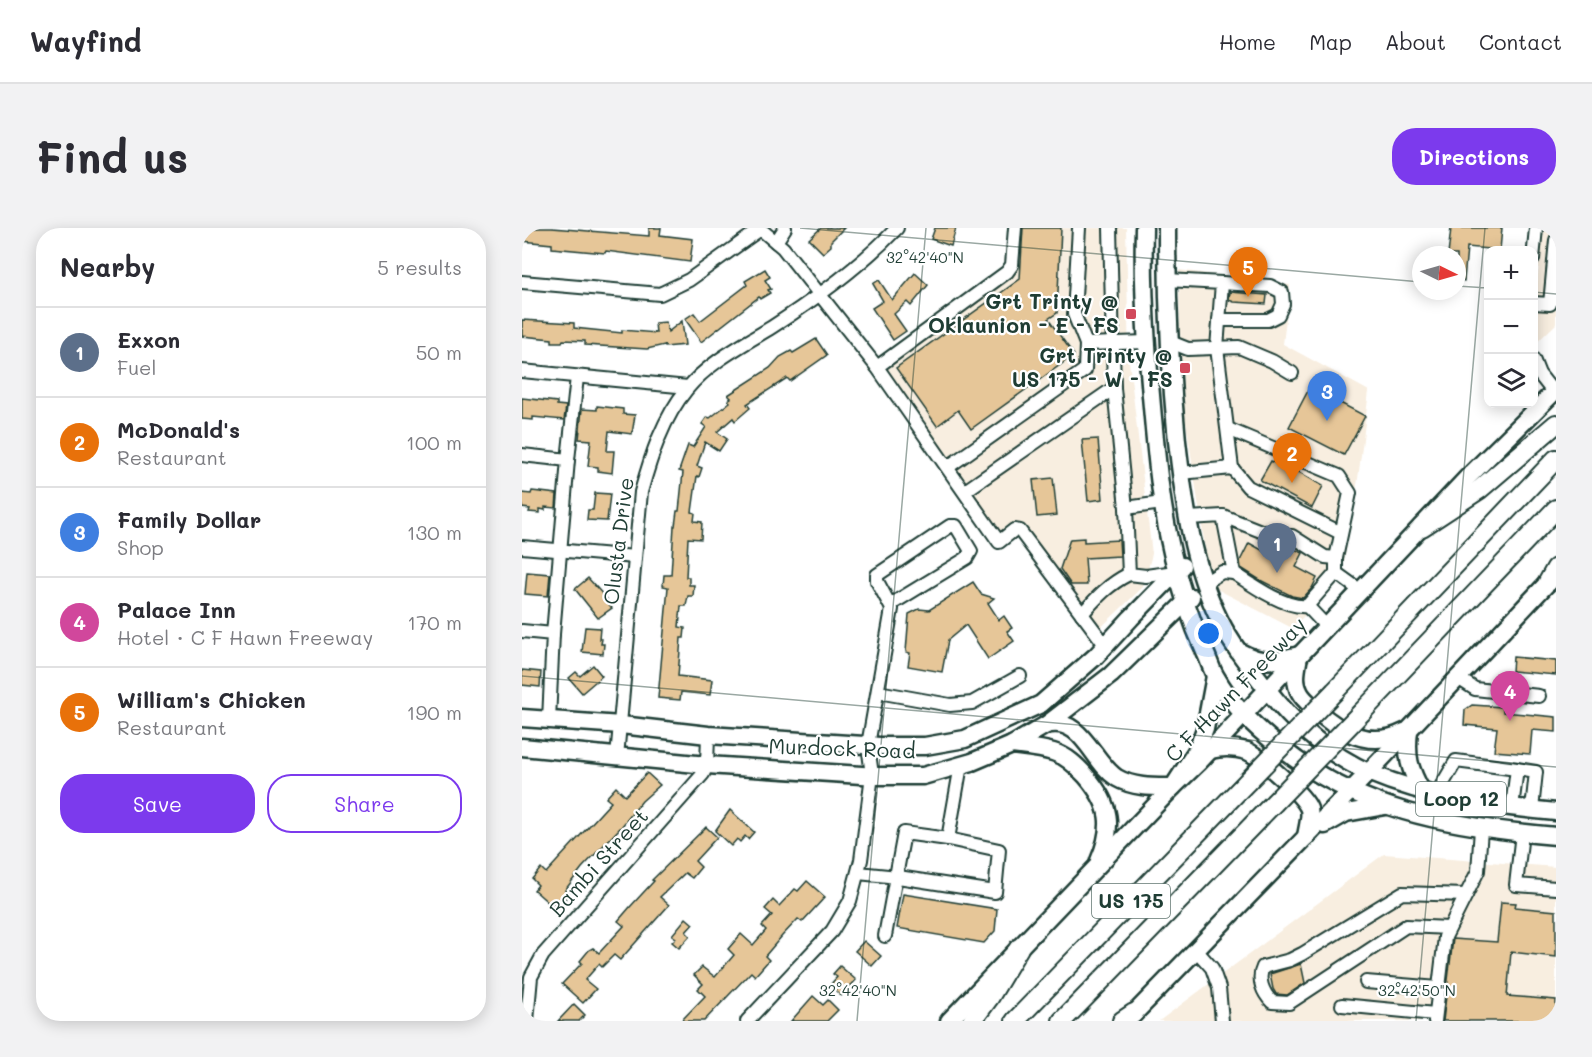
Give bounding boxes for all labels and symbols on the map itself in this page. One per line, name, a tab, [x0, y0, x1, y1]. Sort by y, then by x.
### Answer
north arrow	[1412, 246, 1466, 300]
text: 32°42'40"N	[886, 247, 964, 267]
pin: 5	[1228, 248, 1268, 297]
place label: Grt Trinty @ Oklaunion - E - FS	[928, 287, 1119, 338]
marker: Grt Trinty @ Oklaunion - E - FS	[1124, 307, 1138, 321]
place label: Grt Trinty @ US 175 - W - FS	[1012, 341, 1173, 392]
marker: Grt Trinty @ US 175 - W - FS	[1178, 361, 1192, 375]
pin: 3	[1308, 372, 1346, 421]
pin: 2	[1272, 434, 1312, 483]
street label: Olusta Drive	[596, 476, 639, 606]
pin: 1	[1258, 524, 1296, 573]
street label: C F Hawn Freeway	[1159, 611, 1311, 767]
your location	[1194, 619, 1223, 648]
pin: 4	[1490, 672, 1530, 721]
street label: Murdock Road	[768, 731, 916, 764]
road number: Loop 12	[1416, 782, 1506, 816]
street label: Bambi Street	[542, 802, 653, 922]
road number: US 175	[1092, 884, 1170, 918]
text: 32°42'40"N	[819, 980, 897, 1000]
text: 32°42'50"N	[1378, 980, 1456, 1000]

